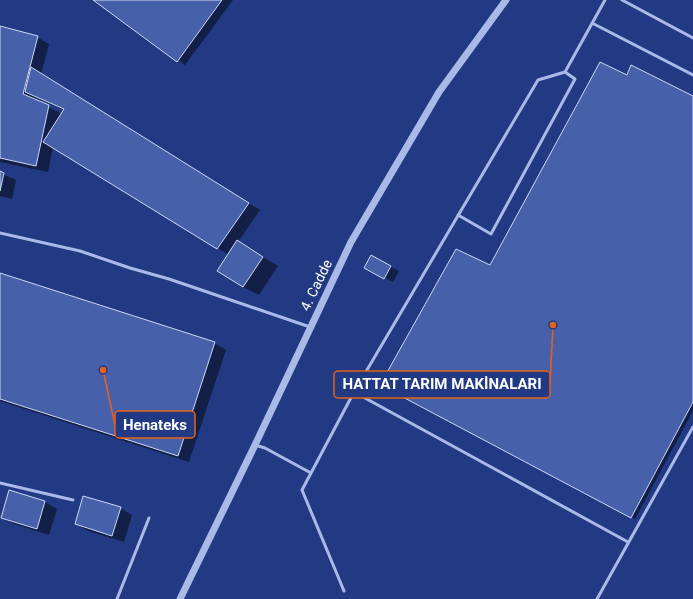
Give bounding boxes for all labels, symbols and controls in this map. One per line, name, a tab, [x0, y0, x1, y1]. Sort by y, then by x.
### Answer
street label: 4. Cadde	[297, 257, 335, 313]
callout: HATTAT TARIM MAKİNALARI	[334, 371, 550, 398]
text: HATTAT TARIM MAKİNALARI	[342, 375, 542, 393]
callout: Henateks	[115, 411, 195, 438]
text: Henateks	[123, 416, 187, 434]

